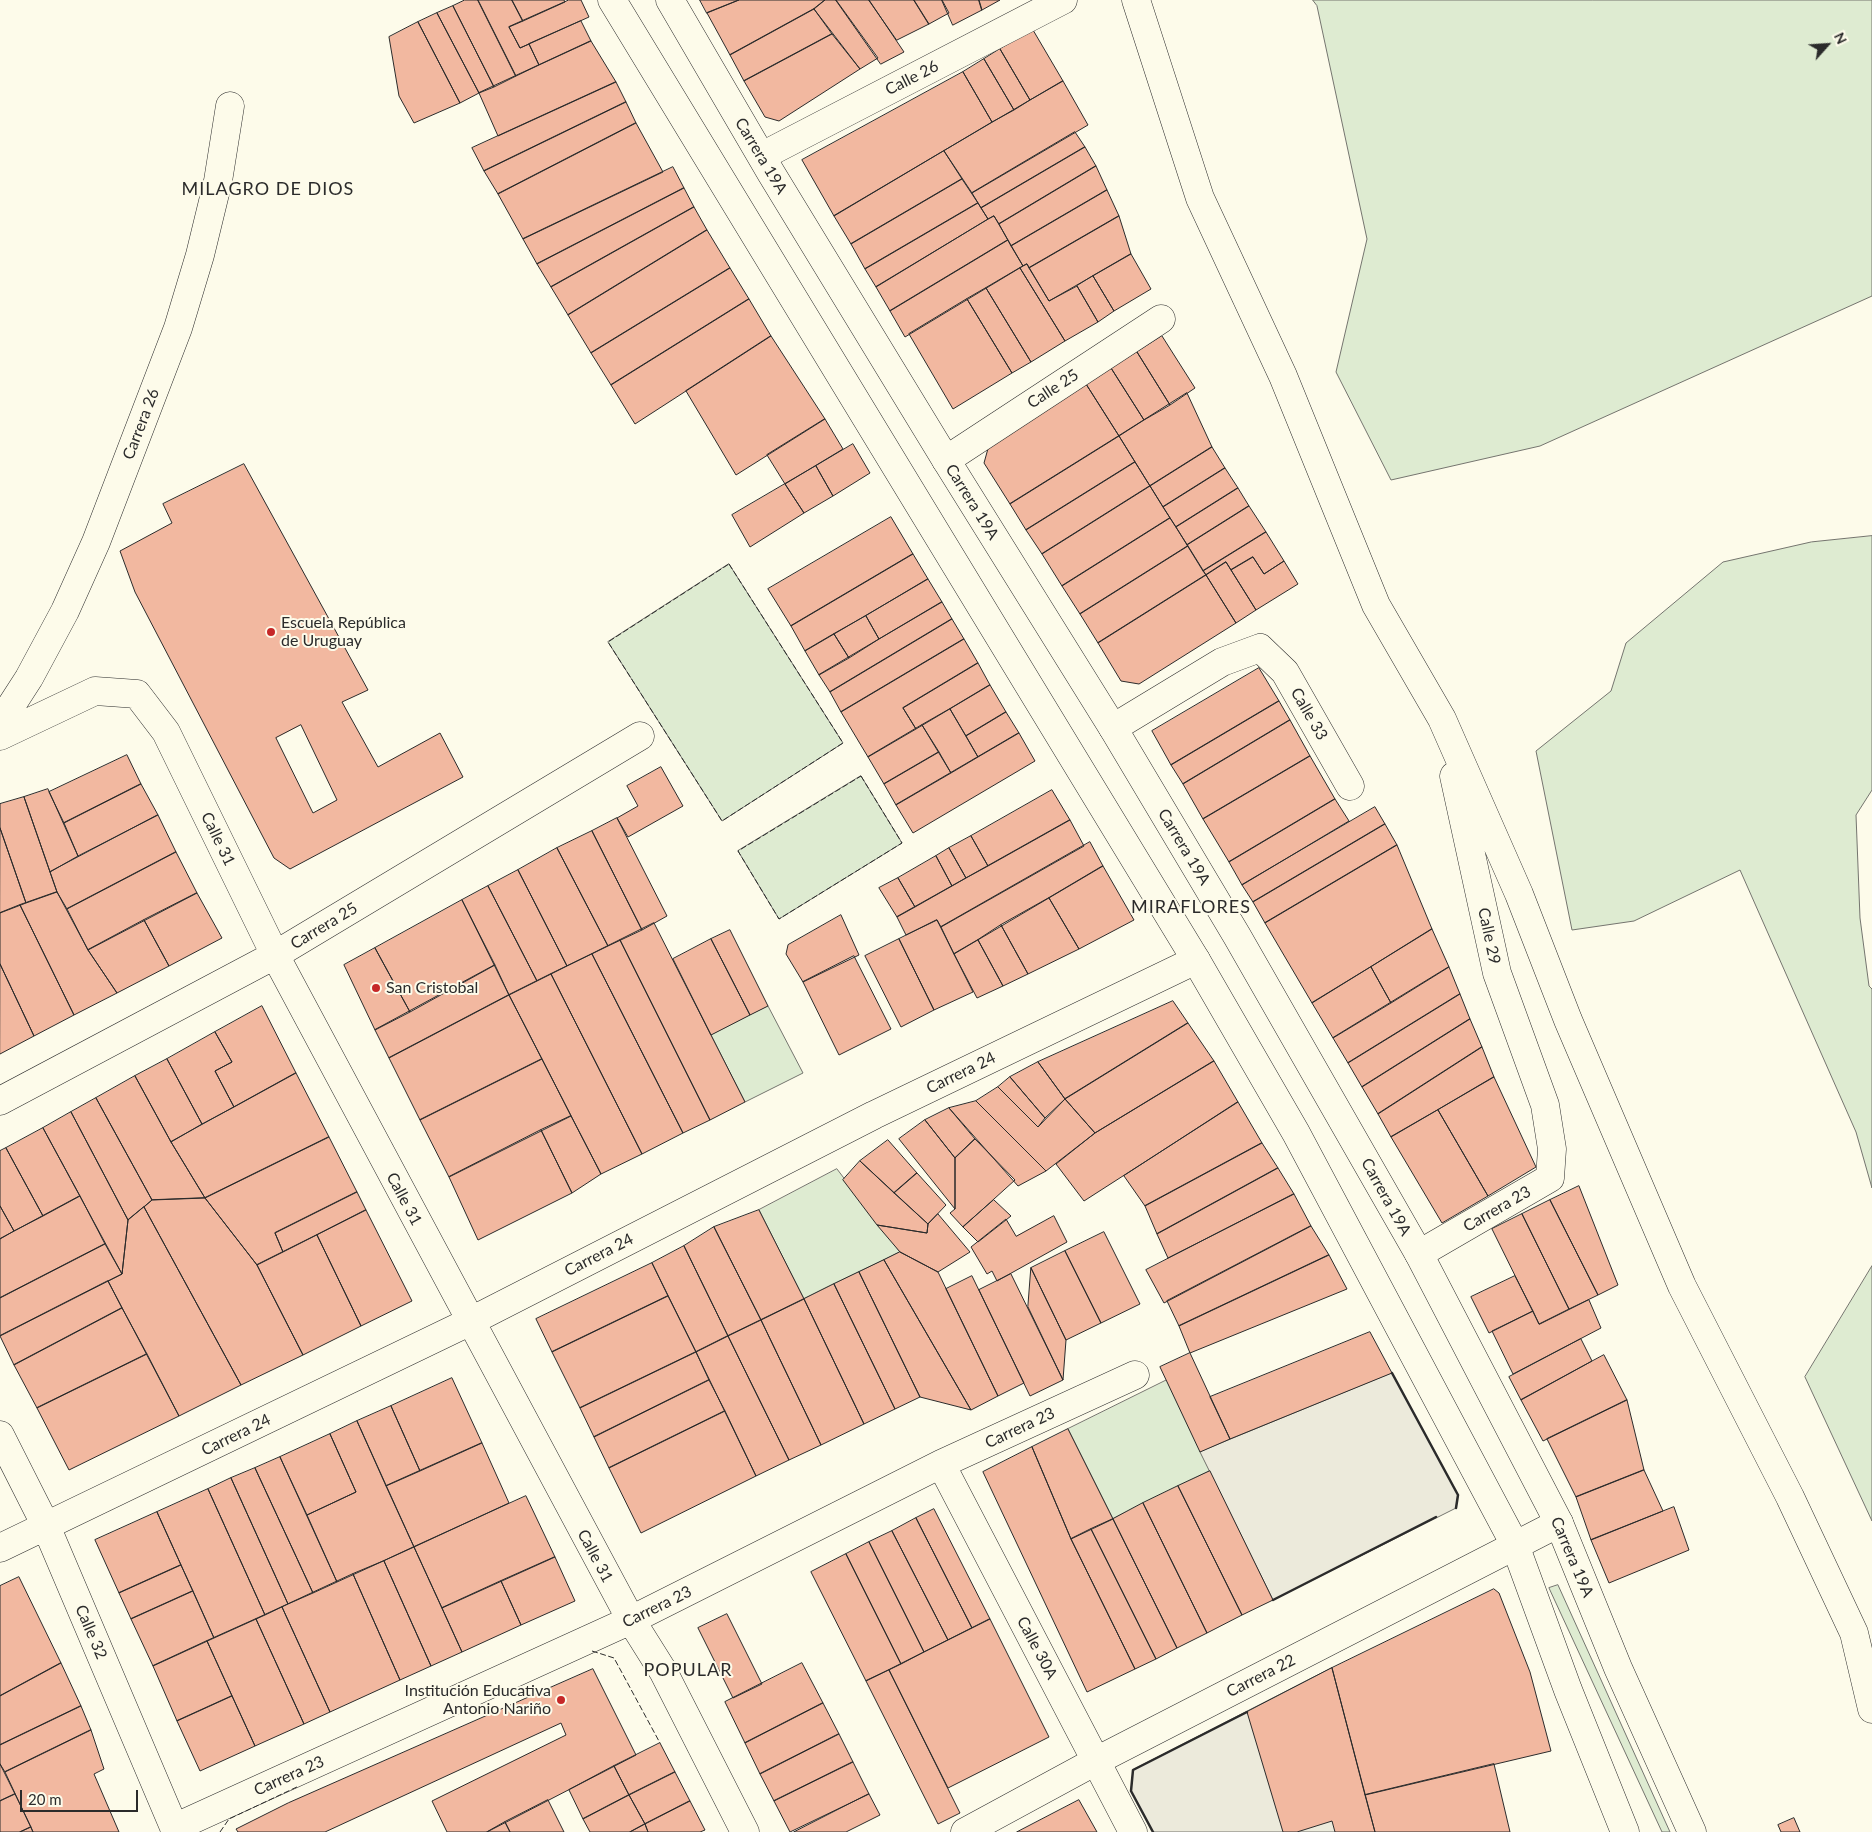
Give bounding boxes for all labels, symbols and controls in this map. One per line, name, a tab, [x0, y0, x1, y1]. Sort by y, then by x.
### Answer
north arrow	[1802, 20, 1852, 70]
text: N	[1831, 30, 1851, 47]
street label: Calle 26	[882, 56, 942, 100]
street label: Carrera 19A	[731, 114, 791, 198]
district label: MILAGRO DE DIOS	[180, 178, 356, 200]
street label: Calle 25	[1024, 365, 1082, 413]
street label: Carrera 26	[119, 386, 163, 462]
street label: Carrera 19A	[941, 461, 1003, 543]
place label: Escuela República de Uruguay	[281, 613, 406, 651]
marker: Escuela República de Uruguay	[265, 626, 277, 638]
street label: Calle 33	[1286, 684, 1332, 744]
street label: Carrera 19A	[1154, 805, 1214, 889]
street label: Calle 31	[197, 809, 239, 869]
district label: MIRAFLORES	[1130, 896, 1252, 918]
street label: Carrera 25	[287, 899, 361, 953]
street label: Calle 29	[1474, 906, 1504, 966]
place label: San Cristobal	[386, 978, 478, 998]
marker: San Cristobal	[370, 982, 382, 994]
street label: Carrera 24	[923, 1048, 999, 1098]
street label: Carrera 19A	[1357, 1155, 1415, 1239]
street label: Calle 31	[382, 1169, 426, 1229]
street label: Carrera 23	[1460, 1182, 1534, 1236]
street label: Carrera 24	[561, 1229, 637, 1281]
street label: Carrera 23	[982, 1404, 1058, 1452]
street label: Carrera 24	[198, 1410, 274, 1460]
street label: Carrera 19A	[1546, 1514, 1598, 1600]
street label: Calle 31	[573, 1526, 617, 1586]
street label: Carrera 23	[619, 1582, 695, 1632]
street label: Calle 32	[71, 1602, 111, 1662]
street label: Calle 30A	[1013, 1613, 1061, 1683]
street label: Carrera 22	[1223, 1650, 1299, 1702]
district label: POPULAR	[643, 1659, 733, 1681]
place label: Institución Educativa Antonio Nariño	[405, 1681, 551, 1719]
marker: Institución Educativa Antonio Nariño	[555, 1694, 567, 1706]
street label: Carrera 23	[251, 1752, 327, 1800]
scale bar	[22, 1780, 140, 1812]
text: 20 m	[28, 1790, 62, 1808]

